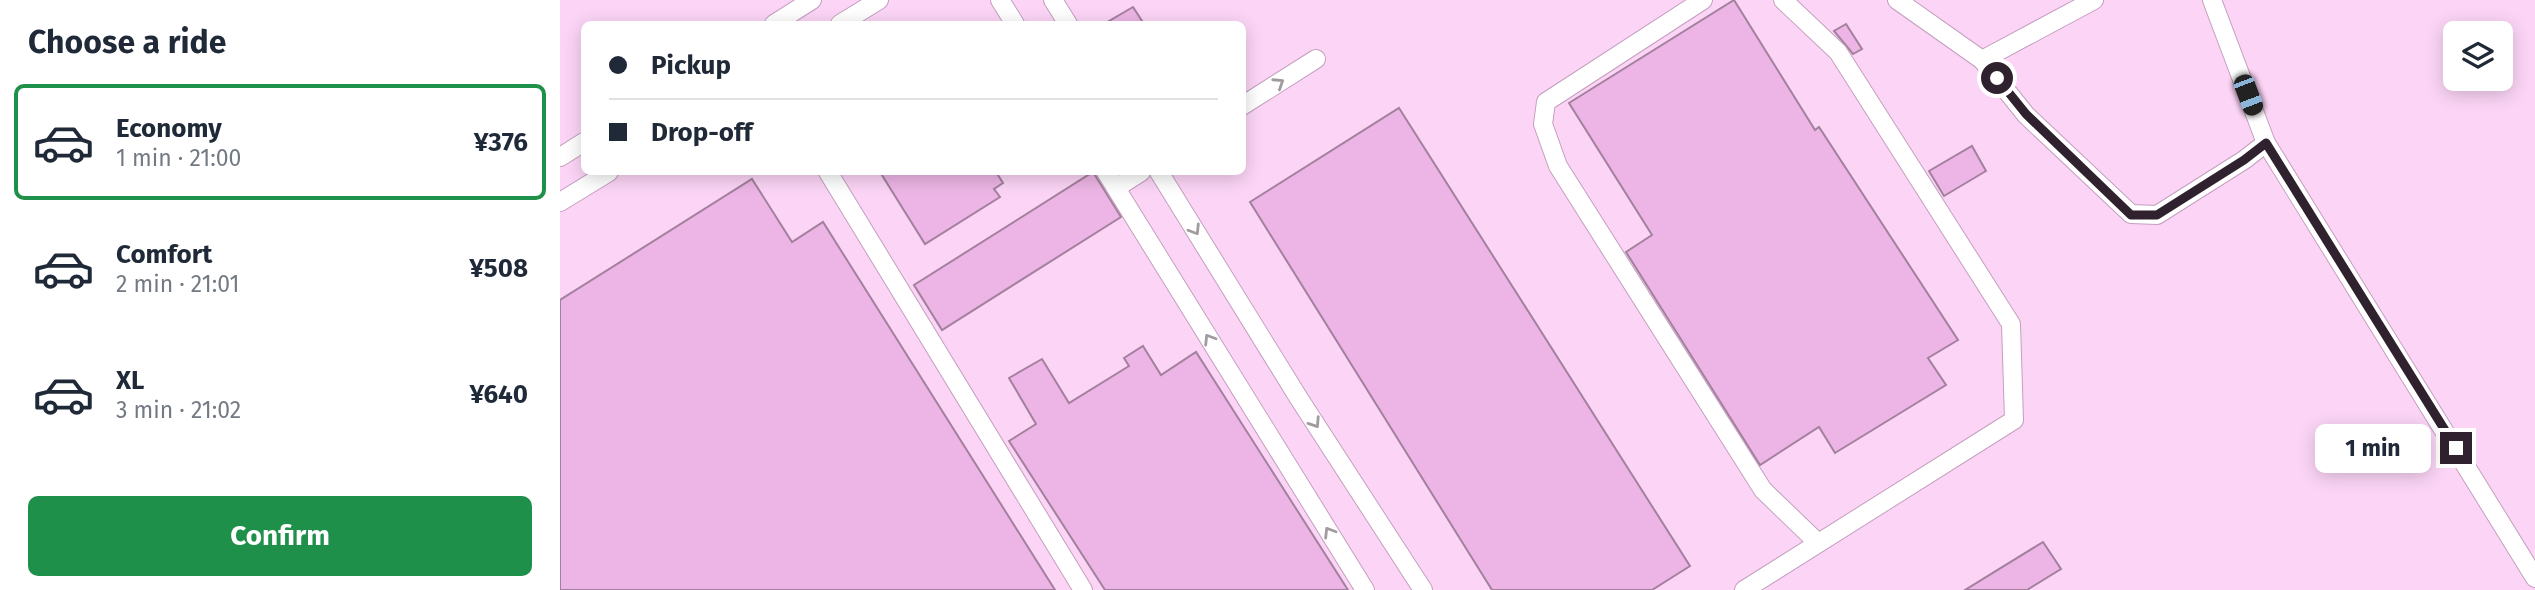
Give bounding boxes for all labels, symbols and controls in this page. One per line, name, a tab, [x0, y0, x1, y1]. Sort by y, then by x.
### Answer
map controls	[2443, 21, 2513, 91]
button: layers	[2443, 21, 2513, 91]
text: Choose a ride	[28, 23, 226, 61]
text: Pickup	[651, 50, 731, 81]
route start	[1981, 62, 2013, 94]
car	[2231, 72, 2266, 118]
one-way arrow	[1272, 78, 1285, 91]
icon: car	[32, 111, 95, 174]
text: Economy	[116, 113, 222, 144]
text: Drop-off	[651, 117, 753, 148]
text: ¥376	[474, 127, 528, 158]
text: 1 min · 21:00	[116, 144, 241, 172]
one-way arrow	[1187, 222, 1200, 235]
icon: car	[32, 237, 95, 300]
text: Comfort	[116, 239, 212, 270]
text: ¥508	[469, 253, 528, 284]
text: 2 min · 21:01	[116, 270, 239, 298]
one-way arrow	[1205, 333, 1218, 346]
icon: car	[32, 363, 95, 426]
text: XL	[116, 365, 144, 396]
text: ¥640	[469, 379, 528, 410]
text: 3 min · 21:02	[116, 396, 241, 424]
one-way arrow	[1307, 415, 1320, 428]
callout: 1 min	[2316, 424, 2431, 472]
route end	[2440, 432, 2472, 464]
text: 1 min	[2345, 434, 2401, 462]
button: Confirm	[28, 496, 532, 576]
one-way arrow	[1325, 527, 1338, 540]

